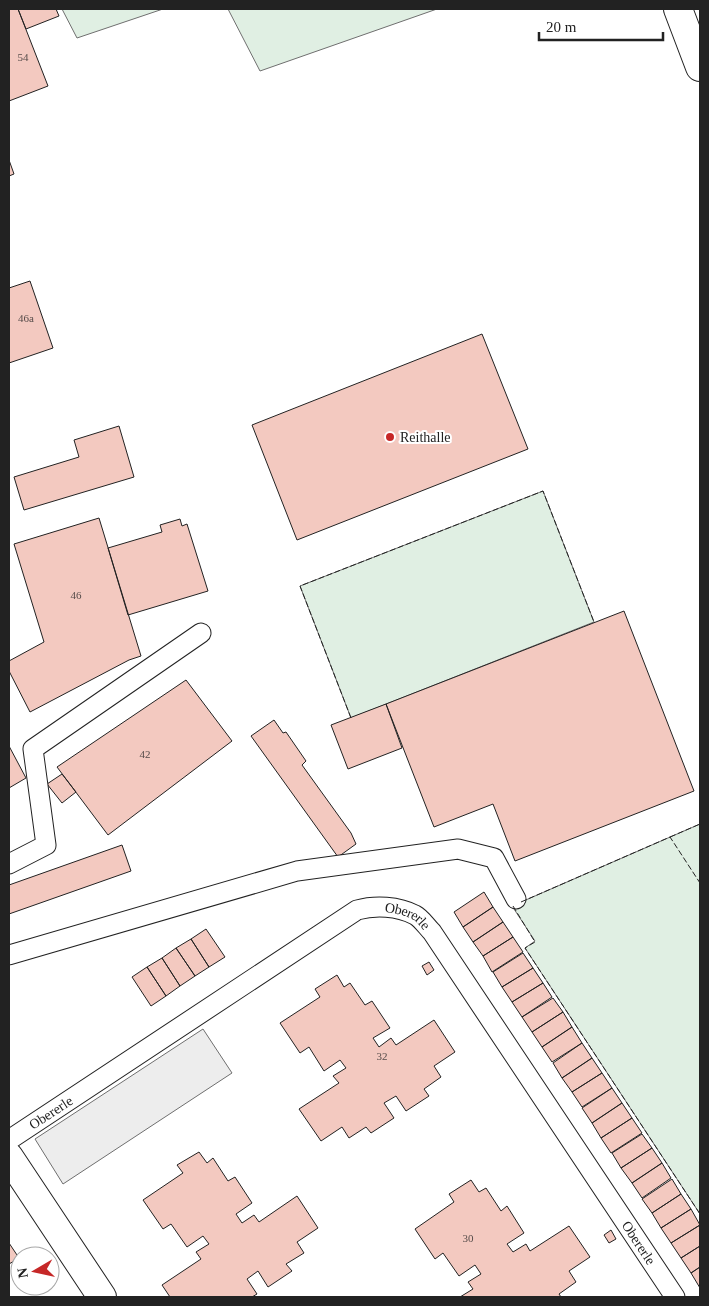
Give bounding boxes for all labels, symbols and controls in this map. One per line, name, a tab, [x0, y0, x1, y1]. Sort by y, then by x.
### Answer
scale bar	[539, 10, 663, 42]
text: 20 m	[546, 19, 577, 35]
house number: 54	[18, 51, 29, 63]
house number: 46a	[18, 312, 34, 324]
place label: Reithalle	[400, 430, 451, 445]
marker: Reithalle	[384, 431, 396, 443]
house number: 46	[71, 589, 82, 601]
house number: 42	[140, 748, 151, 760]
street label: Obererle	[384, 900, 434, 932]
house number: 32	[377, 1050, 388, 1062]
street label: Obererle	[26, 1093, 75, 1132]
street label: Obererle	[619, 1218, 659, 1267]
house number: 30	[463, 1232, 474, 1244]
north arrow	[10, 1246, 60, 1296]
text: N	[14, 1267, 31, 1279]

